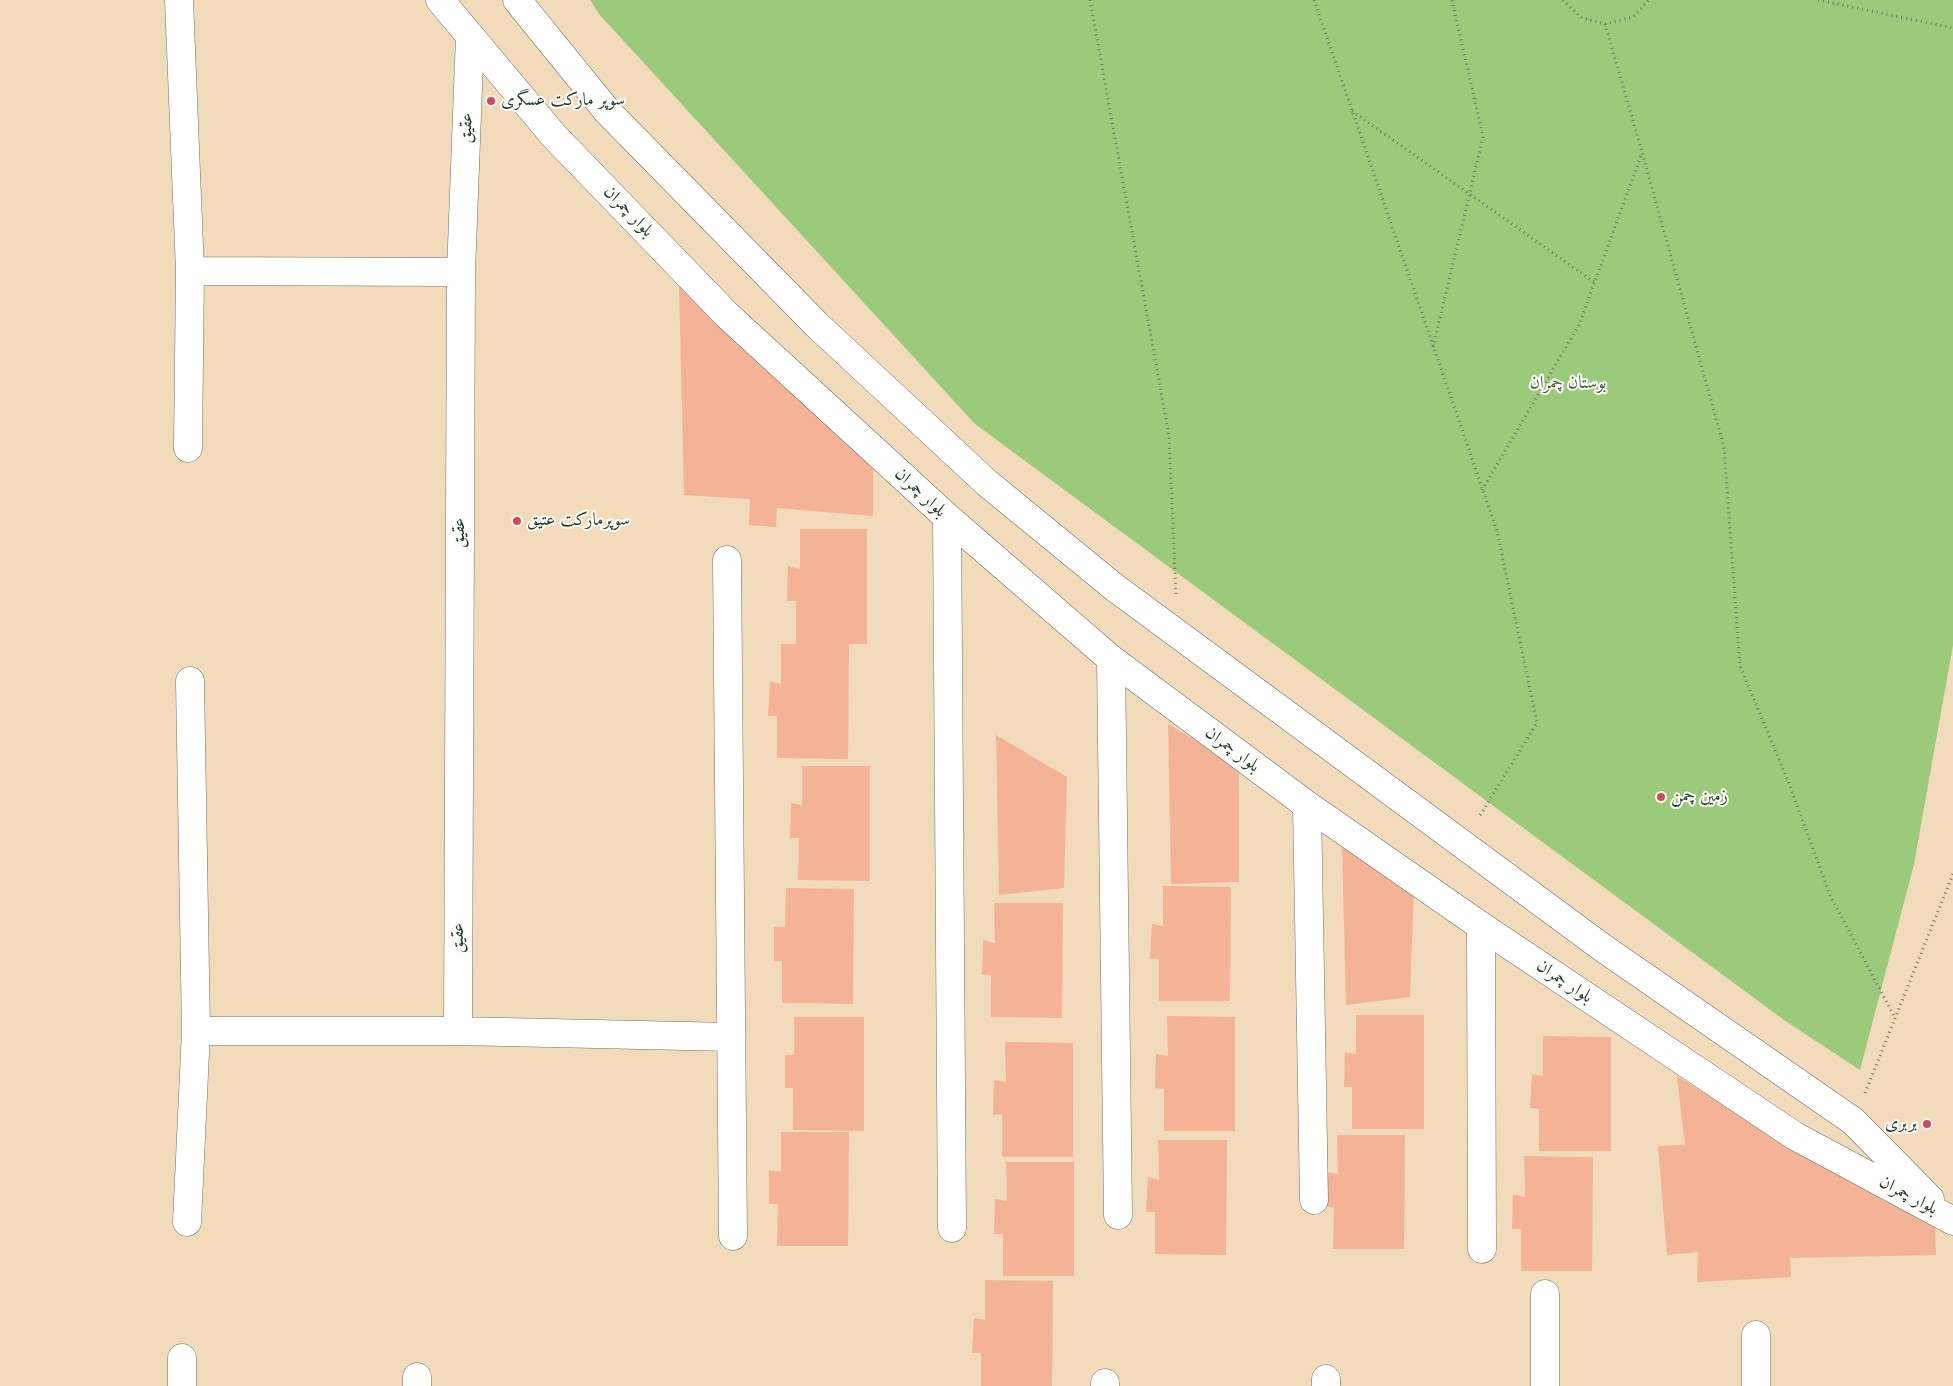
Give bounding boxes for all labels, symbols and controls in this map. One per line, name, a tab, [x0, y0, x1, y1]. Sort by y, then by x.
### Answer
place label: سوپر مارکت عسگری	[501, 90, 625, 112]
marker: سوپر مارکت عسگری	[485, 95, 497, 107]
street label: عقیق	[456, 112, 478, 144]
street label: بلوار چمران	[598, 182, 658, 242]
park label: بوستان چمران	[1529, 373, 1607, 395]
street label: بلوار چمران	[890, 464, 950, 522]
place label: سوپرمارکت عتیق	[527, 510, 630, 532]
marker: سوپرمارکت عتیق	[511, 515, 523, 527]
street label: عقیق	[449, 518, 471, 548]
street label: بلوار چمران	[1200, 722, 1264, 778]
place label: زمین چمن	[1671, 786, 1728, 808]
marker: زمین چمن	[1655, 791, 1667, 803]
street label: عقیق	[448, 923, 470, 953]
street label: بلوار چمران	[1532, 955, 1596, 1009]
place label: بربری	[1885, 1113, 1917, 1135]
marker: بربری	[1921, 1118, 1933, 1130]
street label: بلوار چمران	[1875, 1172, 1941, 1220]

